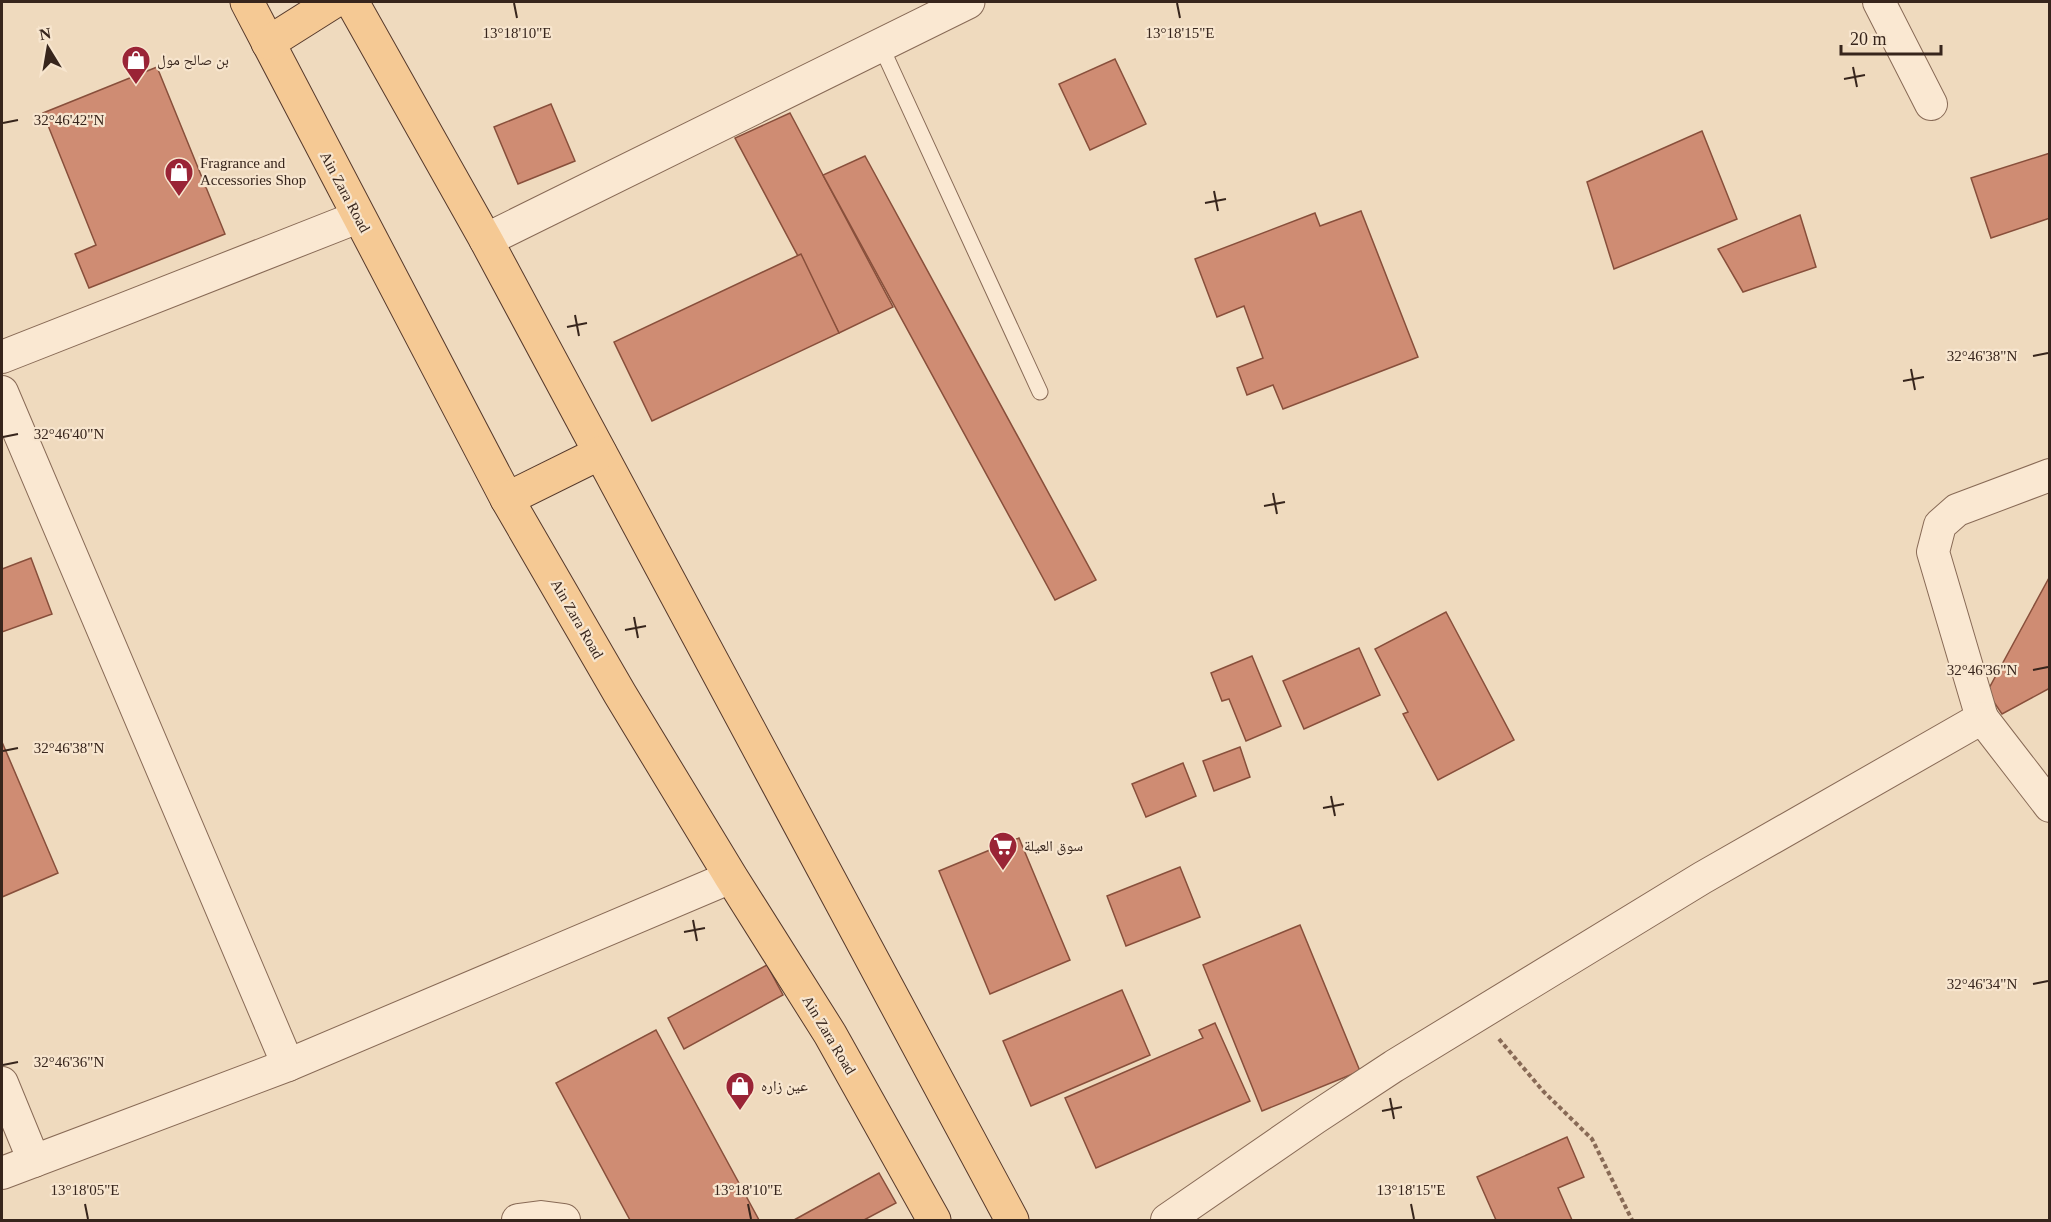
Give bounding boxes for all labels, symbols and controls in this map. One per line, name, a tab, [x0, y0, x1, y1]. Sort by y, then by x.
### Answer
north arrow	[18, 18, 78, 78]
scale bar	[1841, 18, 1942, 56]
text: N	[38, 24, 53, 43]
text: 13°18'10"E	[483, 25, 552, 41]
text: 13°18'15"E	[1146, 25, 1215, 41]
text: 20 m	[1850, 29, 1887, 49]
shop icon: بن صالح مول	[120, 44, 152, 86]
place label: بن صالح مول	[157, 52, 229, 70]
text: 32°46'42"N	[34, 112, 104, 128]
street label: Ain Zara Road	[317, 149, 373, 236]
place label: Fragrance and Accessories Shop	[200, 155, 306, 188]
shop icon: Fragrance and Accessories Shop	[163, 156, 195, 198]
text: 32°46'38"N	[1947, 348, 2017, 364]
text: 32°46'40"N	[34, 426, 104, 442]
street label: Ain Zara Road	[548, 576, 606, 662]
text: 32°46'36"N	[1947, 662, 2017, 678]
text: 32°46'38"N	[34, 740, 104, 756]
supermarket icon: سوق العيلة	[987, 830, 1019, 872]
place label: سوق العيلة	[1024, 838, 1083, 856]
text: 32°46'34"N	[1947, 976, 2017, 992]
street label: Ain Zara Road	[799, 993, 859, 1078]
text: 32°46'36"N	[34, 1054, 104, 1070]
shop icon: عين زاره	[724, 1070, 756, 1112]
place label: عين زاره	[761, 1078, 808, 1096]
text: 13°18'05"E	[51, 1182, 120, 1198]
text: 13°18'10"E	[714, 1182, 783, 1198]
text: 13°18'15"E	[1377, 1182, 1446, 1198]

